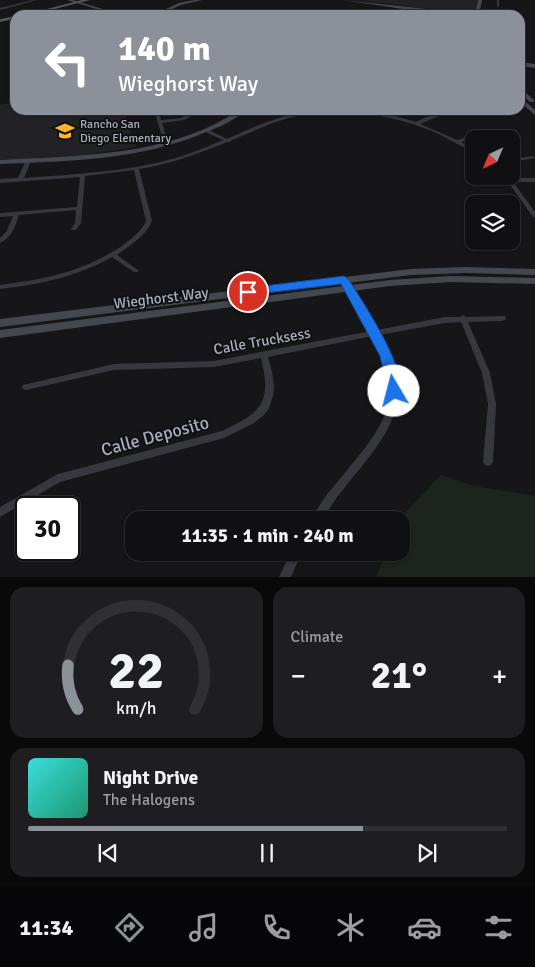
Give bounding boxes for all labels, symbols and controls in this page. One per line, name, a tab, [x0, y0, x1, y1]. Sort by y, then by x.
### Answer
text: 140 m	[118, 27, 211, 70]
icon: left	[35, 30, 100, 95]
text: Wieghorst Way	[118, 70, 258, 97]
place label: Rancho San Diego Elementary	[80, 117, 172, 146]
school or university icon: Rancho San Diego Elementary	[54, 120, 76, 142]
north arrow	[465, 130, 520, 185]
map controls	[465, 130, 520, 250]
button: layers	[465, 195, 520, 250]
pin	[227, 271, 269, 313]
icon: arrive	[234, 278, 262, 306]
street label: Wieghorst Way	[113, 283, 209, 313]
street label: Calle Trucksess	[212, 324, 312, 358]
position arrow	[367, 364, 419, 416]
street label: Calle Deposito	[99, 411, 211, 461]
speed limit sign: 30	[15, 496, 80, 561]
text: 11:35 · 1 min · 240 m	[181, 524, 354, 548]
text: Climate	[291, 627, 343, 647]
text: 22	[108, 639, 164, 703]
text: 21°	[371, 652, 427, 699]
text: −	[291, 659, 306, 693]
text: +	[492, 659, 507, 693]
text: km/h	[116, 697, 156, 719]
text: Night Drive	[103, 766, 198, 790]
text: The Halogens	[103, 790, 195, 810]
icon: previous	[94, 839, 122, 867]
icon: pause	[253, 839, 281, 867]
icon: next	[413, 839, 441, 867]
icon: directions	[112, 910, 147, 945]
icon: music	[186, 910, 221, 945]
icon: phone	[259, 910, 294, 945]
icon: climate	[333, 910, 368, 945]
icon: car	[407, 910, 442, 945]
icon: filters	[481, 910, 516, 945]
text: 11:34	[19, 914, 73, 941]

